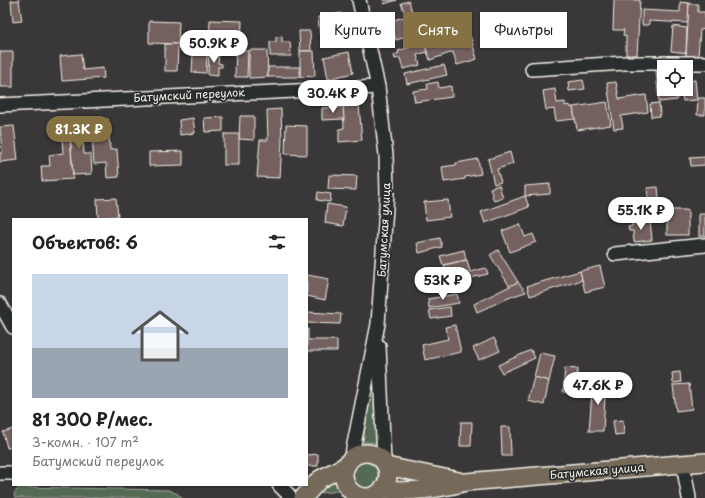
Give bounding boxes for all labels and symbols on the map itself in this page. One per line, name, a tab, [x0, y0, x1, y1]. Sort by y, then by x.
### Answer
pin: 50.9K ₽	[177, 30, 251, 64]
pin: 30.4K ₽	[296, 80, 370, 114]
street label: Батумский переулок	[133, 83, 246, 106]
pin: 81.3K ₽	[42, 116, 116, 150]
street label: Батумская улица	[373, 182, 394, 278]
pin: 55.1K ₽	[604, 197, 678, 231]
pin: 53K ₽	[415, 267, 471, 301]
pin: 47.6K ₽	[561, 372, 635, 406]
street label: Батумская улица	[549, 458, 645, 483]

